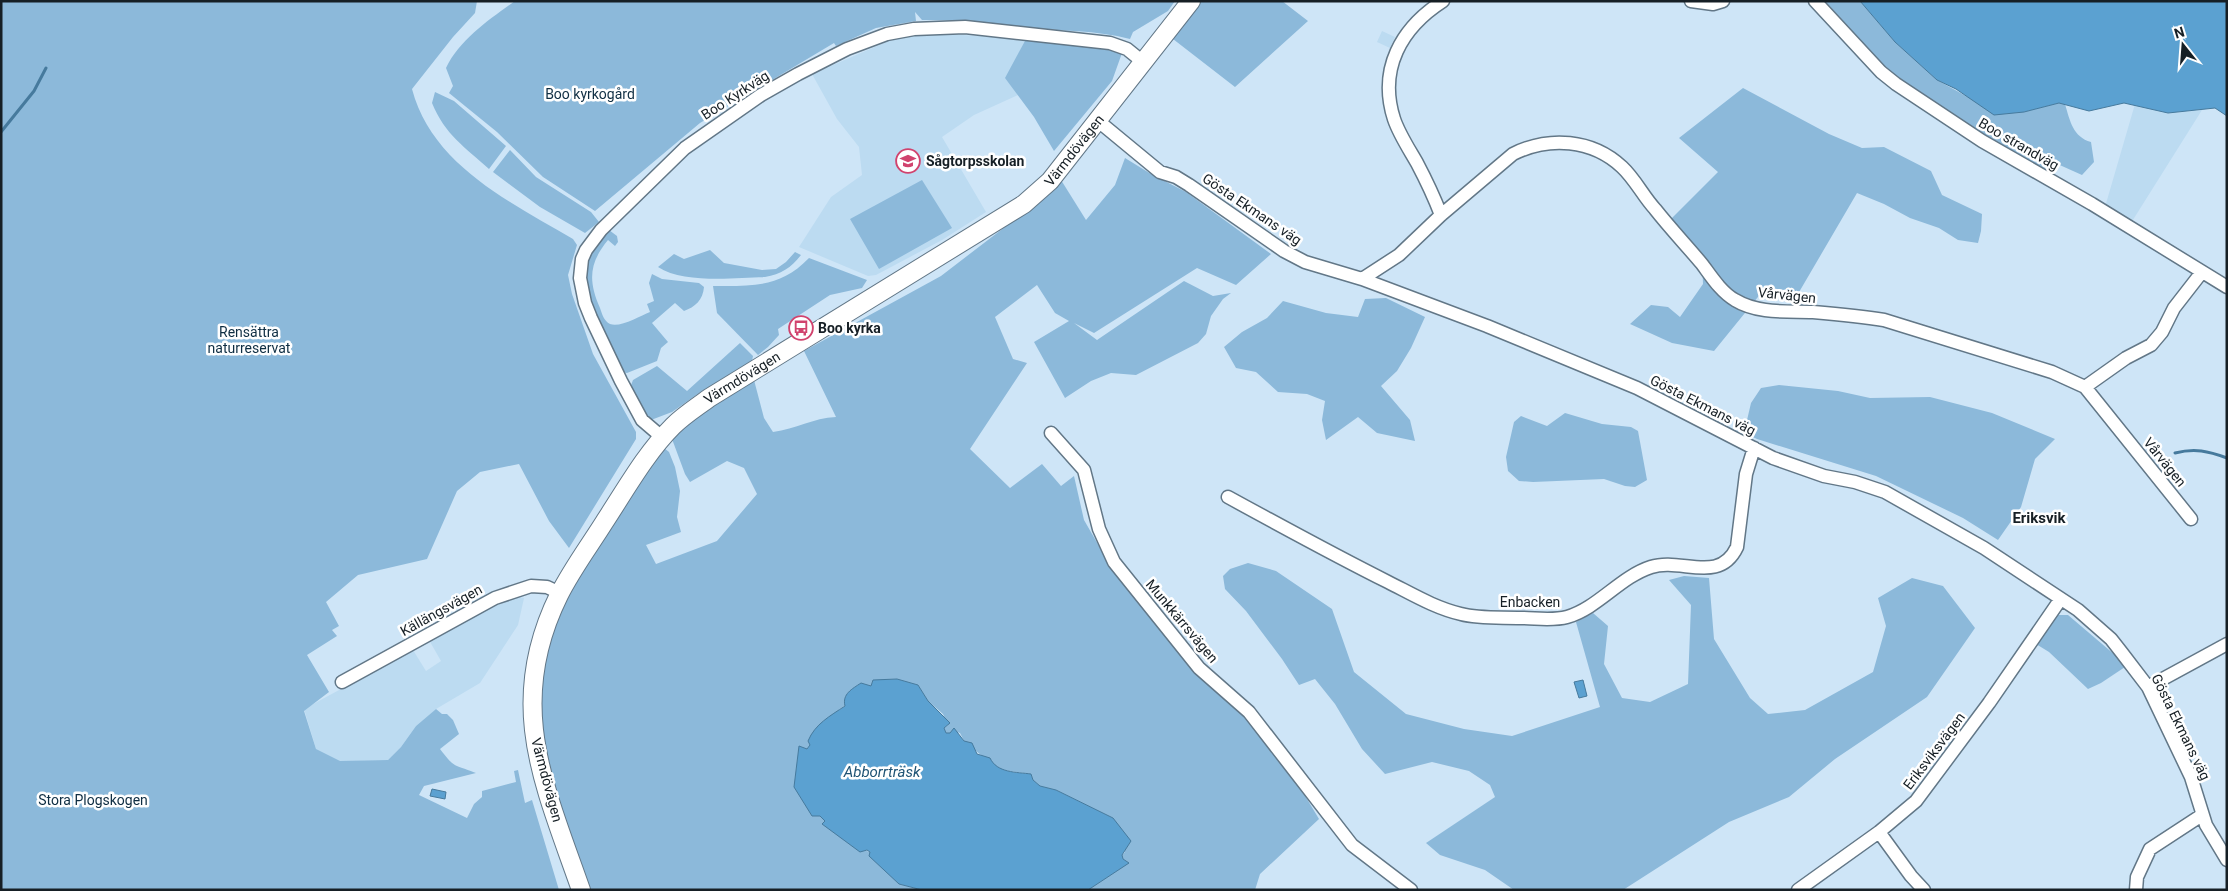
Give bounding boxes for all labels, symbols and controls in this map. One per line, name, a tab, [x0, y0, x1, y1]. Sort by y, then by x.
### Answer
north arrow	[2158, 20, 2208, 70]
text: N	[2172, 23, 2186, 42]
street label: Boo Kyrkväg	[698, 67, 772, 123]
park label: Boo kyrkogård	[545, 86, 635, 102]
street label: Värmdövägen	[1041, 111, 1107, 189]
street label: Boo strandväg	[1976, 115, 2062, 173]
school or university icon: Sågtorpsskolan	[895, 148, 921, 174]
place label: Sågtorpsskolan	[926, 153, 1025, 169]
street label: Gösta Ekmans väg	[1199, 170, 1305, 248]
street label: Vårvägen	[1757, 284, 1817, 306]
bus stop icon: Boo kyrka	[788, 315, 814, 341]
place label: Boo kyrka	[818, 320, 881, 336]
park label: Rensättra naturreservat	[208, 324, 291, 356]
street label: Värmdövägen	[701, 348, 783, 407]
street label: Gösta Ekmans väg	[1648, 372, 1758, 438]
street label: Vårvägen	[2140, 434, 2190, 490]
district label: Eriksvik	[2012, 509, 2067, 527]
street label: Munkkärrsvägen	[1143, 576, 1221, 666]
street label: Källängsvägen	[397, 581, 485, 639]
street label: Enbacken	[1500, 594, 1560, 610]
street label: Gösta Ekmans väg	[2148, 671, 2214, 783]
street label: Eriksviksvägen	[1900, 709, 1968, 793]
street label: Värmdövägen	[528, 736, 566, 824]
water label: Abborrträsk	[843, 763, 921, 781]
park label: Stora Plogskogen	[38, 792, 148, 808]

